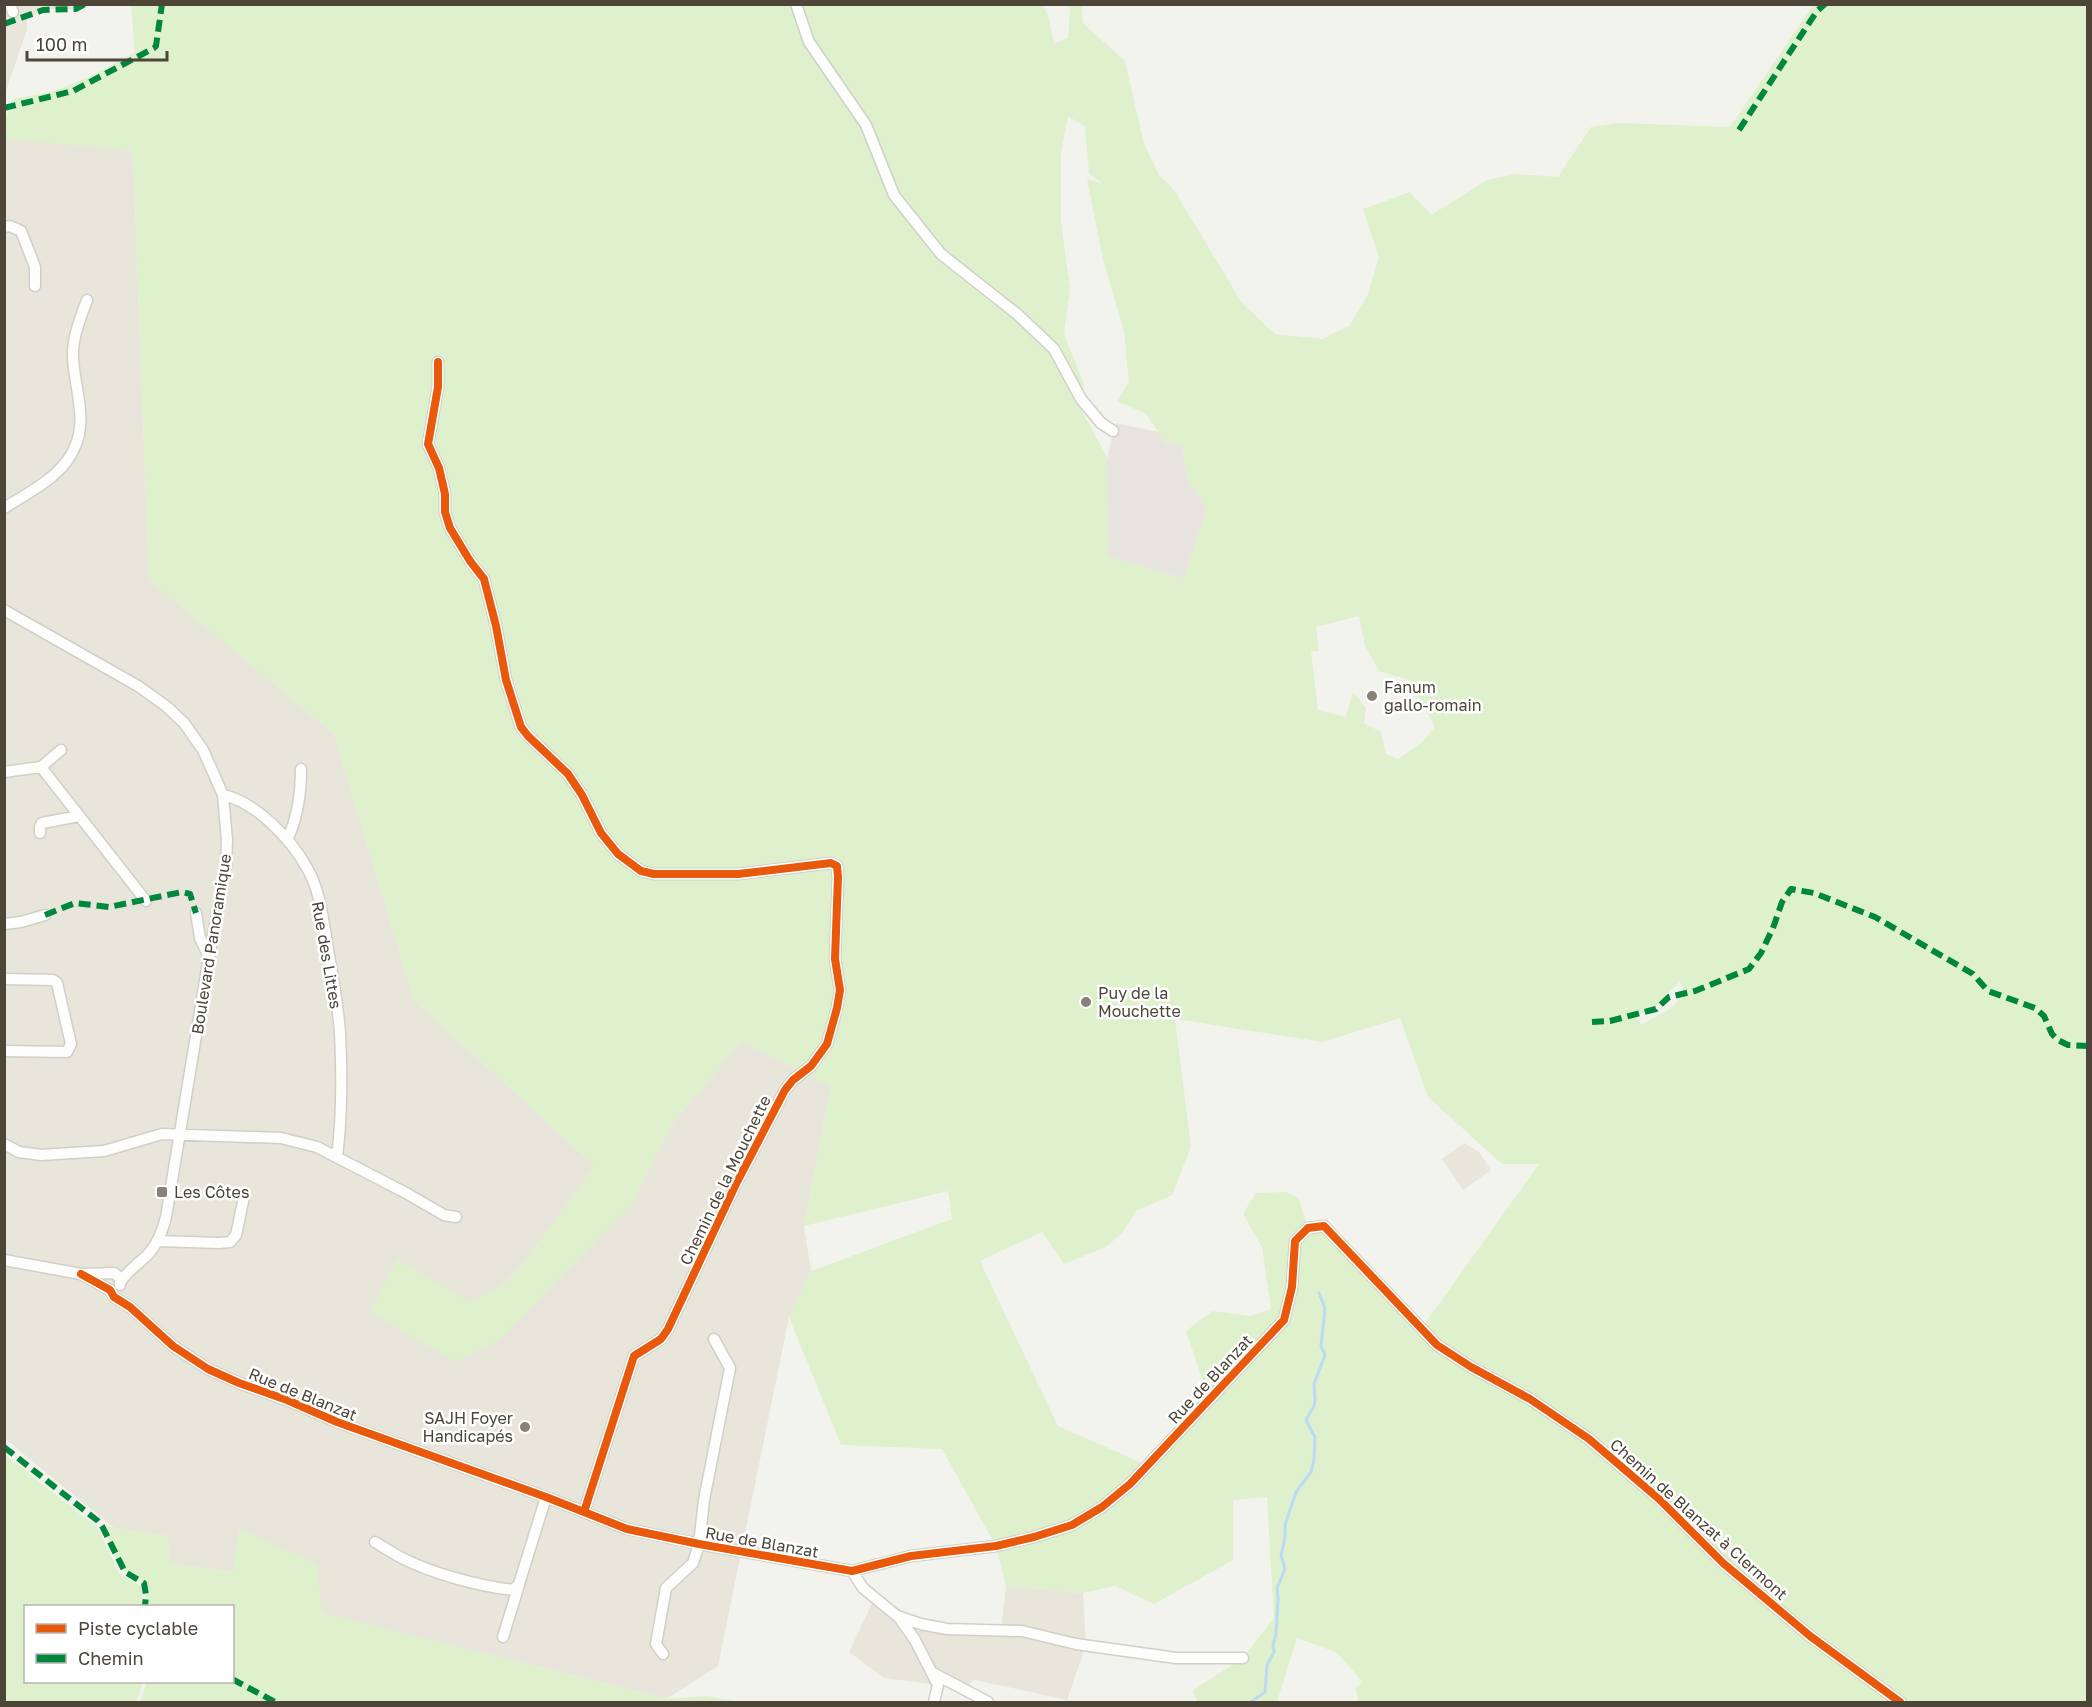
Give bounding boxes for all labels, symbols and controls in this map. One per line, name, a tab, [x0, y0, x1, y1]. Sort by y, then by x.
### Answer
scale bar	[27, 24, 166, 62]
text: 100 m	[36, 33, 87, 55]
place label: Fanum gallo-romain	[1384, 677, 1482, 715]
marker: Fanum gallo-romain	[1365, 689, 1379, 703]
street label: Boulevard Panoramique	[187, 852, 235, 1036]
street label: Rue des Littes	[308, 900, 346, 1010]
place label: Puy de la Mouchette	[1098, 983, 1181, 1021]
marker: Puy de la Mouchette	[1079, 995, 1093, 1009]
street label: Chemin de la Mouchette	[675, 1092, 775, 1268]
place label: Les Côtes	[174, 1182, 249, 1202]
marker: Les Côtes	[155, 1185, 169, 1199]
street label: Rue de Blanzat	[1164, 1330, 1256, 1428]
street label: Rue de Blanzat	[246, 1363, 360, 1425]
place label: SAJH Foyer Handicapés	[422, 1408, 513, 1446]
marker: SAJH Foyer Handicapés	[518, 1420, 532, 1434]
street label: Chemin de Blanzat à Clermont	[1606, 1434, 1792, 1604]
street label: Rue de Blanzat	[704, 1522, 820, 1562]
legend	[24, 1605, 234, 1683]
text: Piste cyclable	[78, 1617, 198, 1639]
text: Chemin	[78, 1647, 144, 1669]

